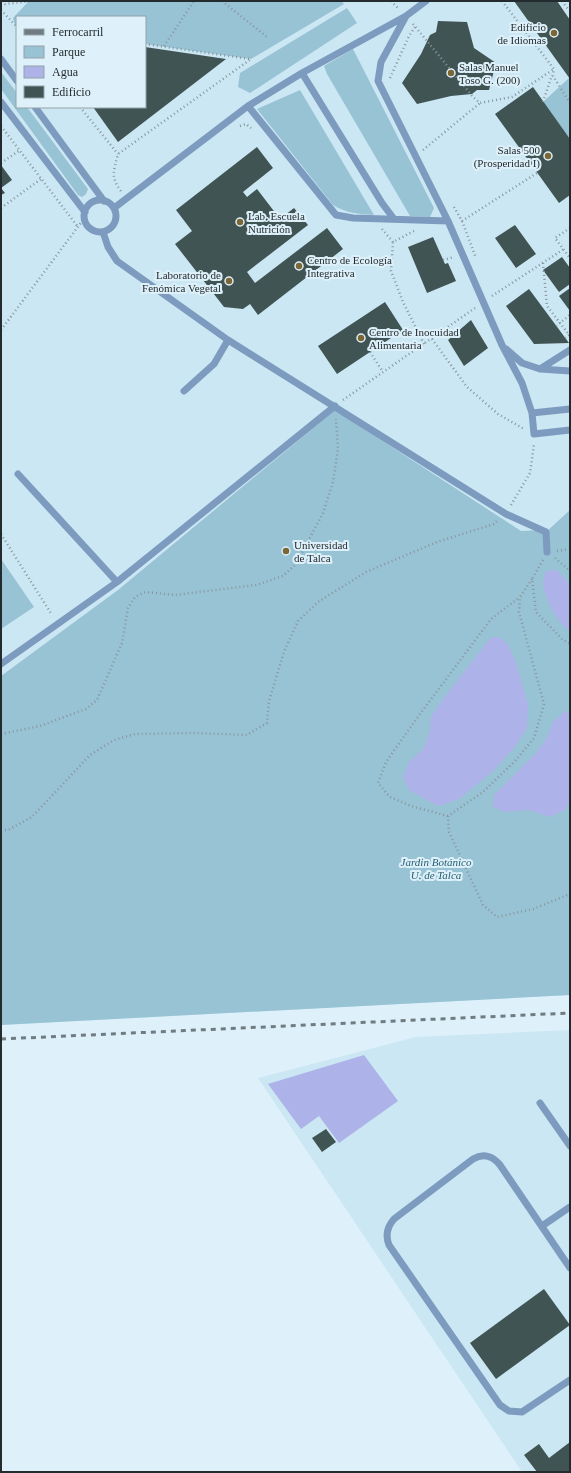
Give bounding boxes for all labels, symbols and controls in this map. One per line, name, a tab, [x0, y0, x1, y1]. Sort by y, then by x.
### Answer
legend	[16, 16, 146, 108]
place label: Edificio de Idiomas	[497, 21, 546, 46]
text: Ferrocarril	[52, 25, 104, 39]
marker: Edificio de Idiomas	[549, 28, 559, 38]
text: Parque	[52, 45, 85, 59]
place label: Salas Manuel Toso G. (200)	[459, 61, 521, 87]
text: Agua	[52, 65, 79, 79]
marker: Salas Manuel Toso G. (200)	[446, 68, 456, 78]
text: Edificio	[52, 85, 91, 99]
place label: Salas 500 (Prosperidad I)	[474, 144, 540, 170]
marker: Salas 500 (Prosperidad I)	[543, 151, 553, 161]
place label: Lab. Escuela Nutrición	[248, 210, 305, 235]
marker: Lab. Escuela Nutrición	[235, 217, 245, 227]
place label: Centro de Ecología Integrativa	[307, 254, 392, 279]
marker: Centro de Ecología Integrativa	[294, 261, 304, 271]
place label: Laboratorio de Fenómica Vegetal	[142, 269, 221, 294]
marker: Laboratorio de Fenómica Vegetal	[224, 276, 234, 286]
place label: Centro de Inocuidad Alimentaria	[369, 326, 459, 351]
marker: Centro de Inocuidad Alimentaria	[356, 333, 366, 343]
place label: Universidad de Talca	[294, 539, 348, 564]
marker: Universidad de Talca	[281, 546, 291, 556]
park label: Jardin Botánico U. de Talca	[401, 856, 472, 881]

